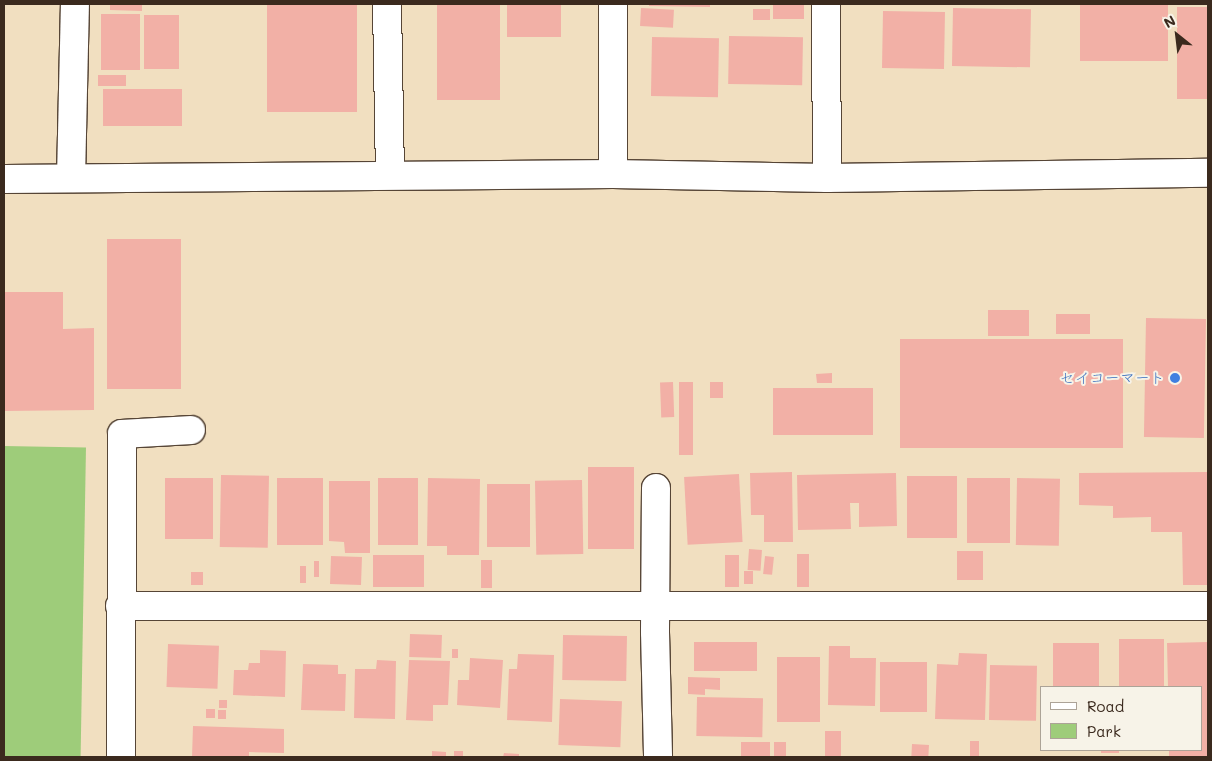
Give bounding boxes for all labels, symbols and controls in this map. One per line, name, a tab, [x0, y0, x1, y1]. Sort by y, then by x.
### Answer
north arrow	[1152, 10, 1202, 60]
text: N	[1160, 11, 1179, 32]
place label: セイコーマート	[1060, 369, 1165, 387]
marker: セイコーマート	[1169, 372, 1181, 384]
legend	[1040, 686, 1202, 751]
text: Road	[1087, 696, 1124, 716]
text: Park	[1087, 721, 1121, 741]

